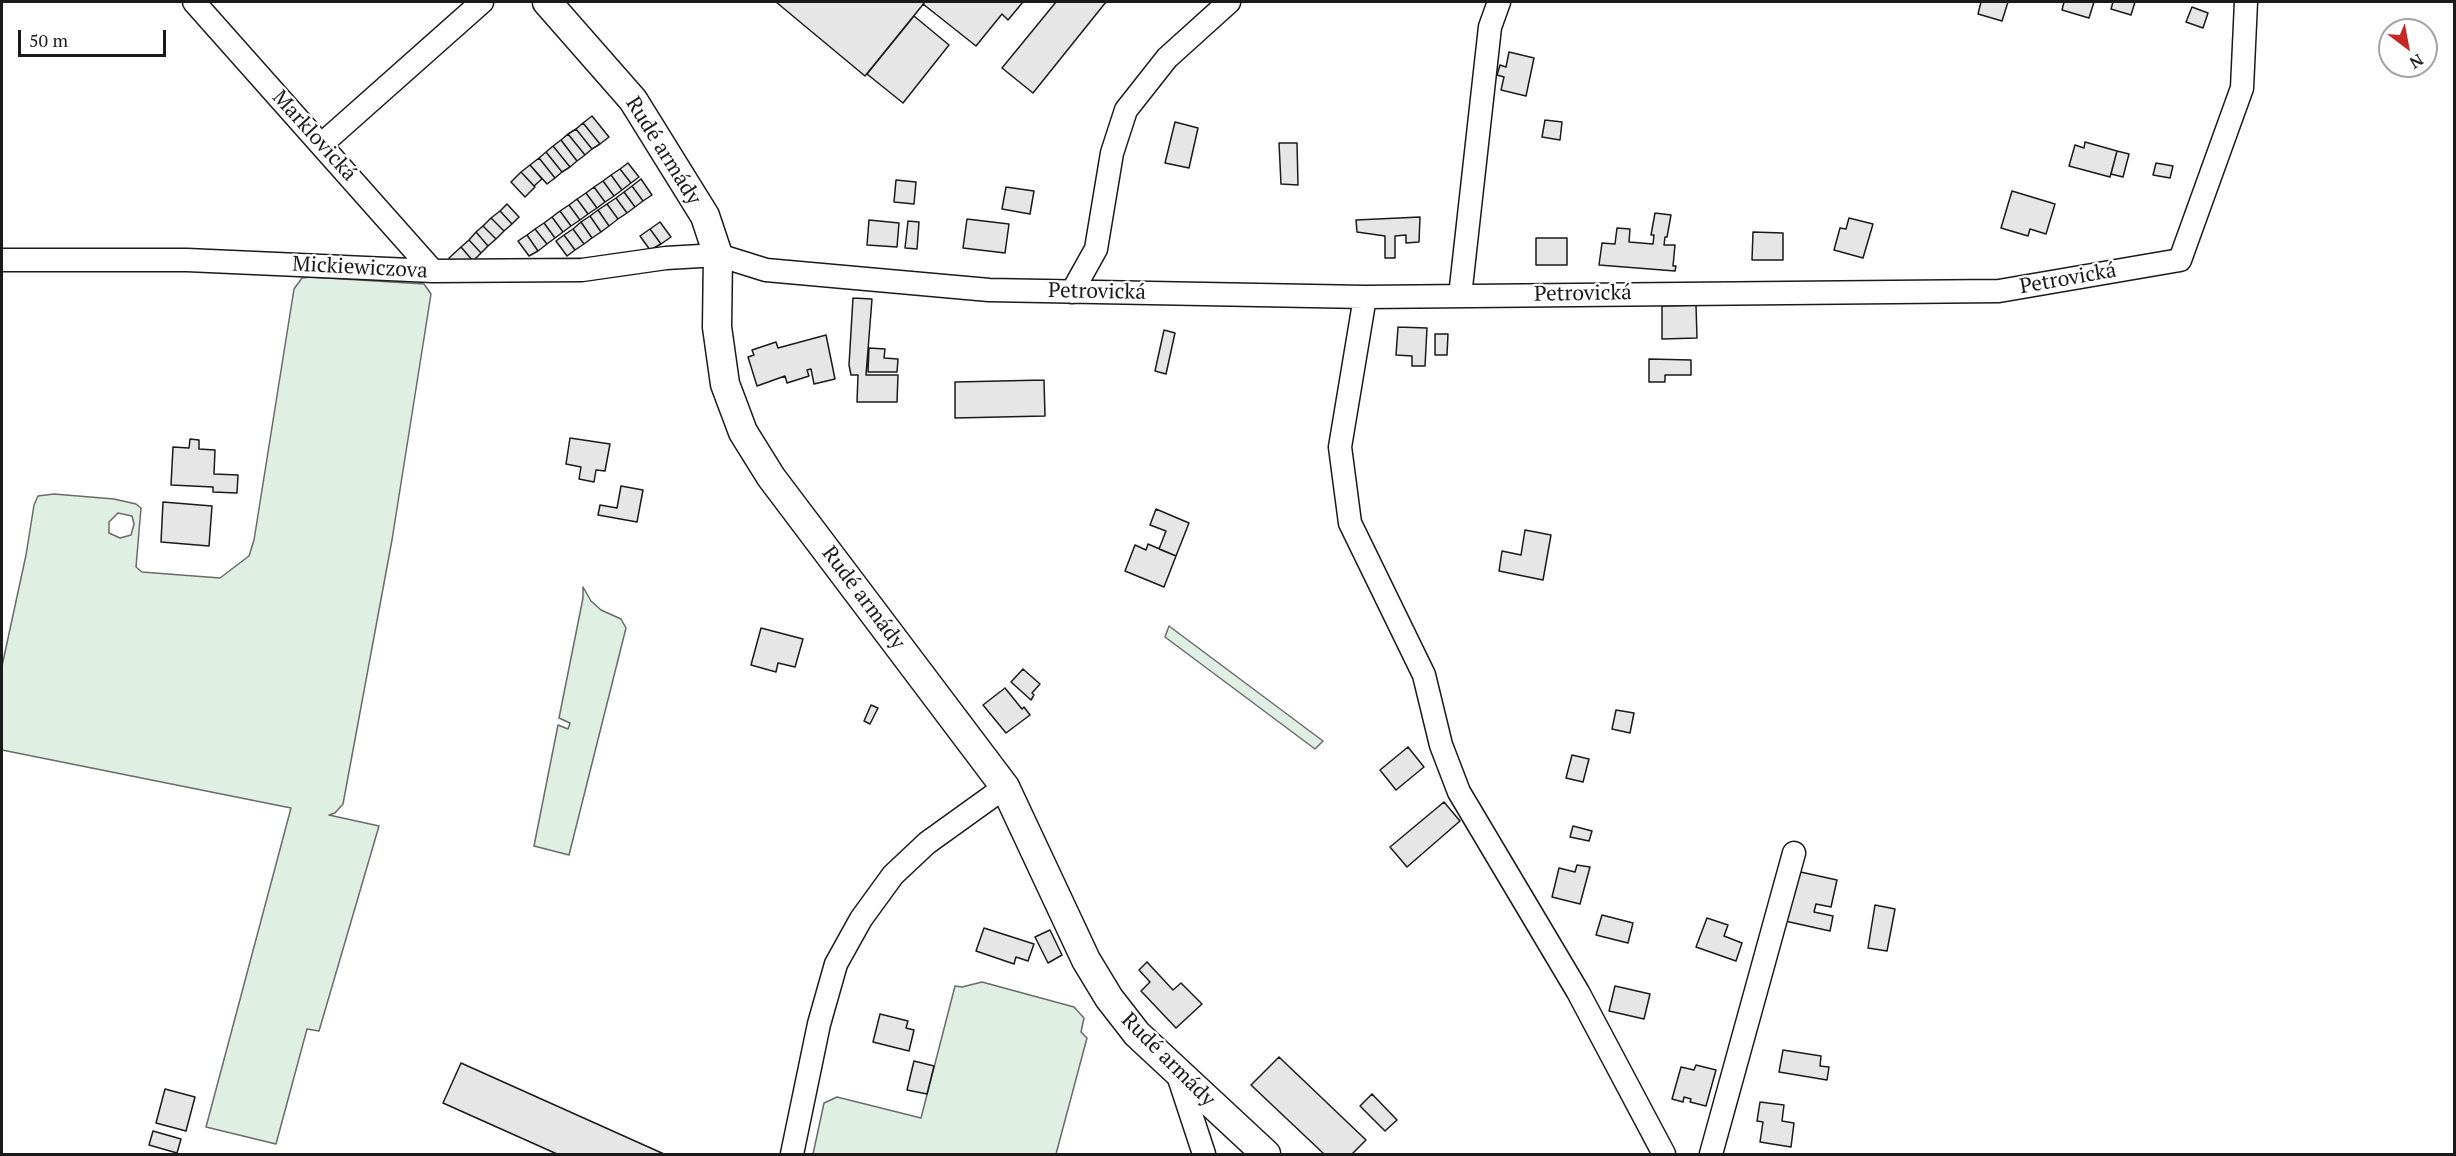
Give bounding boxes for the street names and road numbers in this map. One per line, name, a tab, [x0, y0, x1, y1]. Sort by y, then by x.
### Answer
street label: Marklovická	[267, 85, 361, 187]
street label: Rudé armády	[620, 92, 706, 210]
street label: Mickiewiczova	[292, 252, 428, 284]
street label: Petrovická	[2018, 258, 2118, 300]
street label: Petrovická	[1048, 279, 1146, 305]
street label: Petrovická	[1534, 281, 1632, 307]
street label: Rudé armády	[816, 542, 910, 654]
street label: Rudé armády	[1116, 1008, 1220, 1112]

